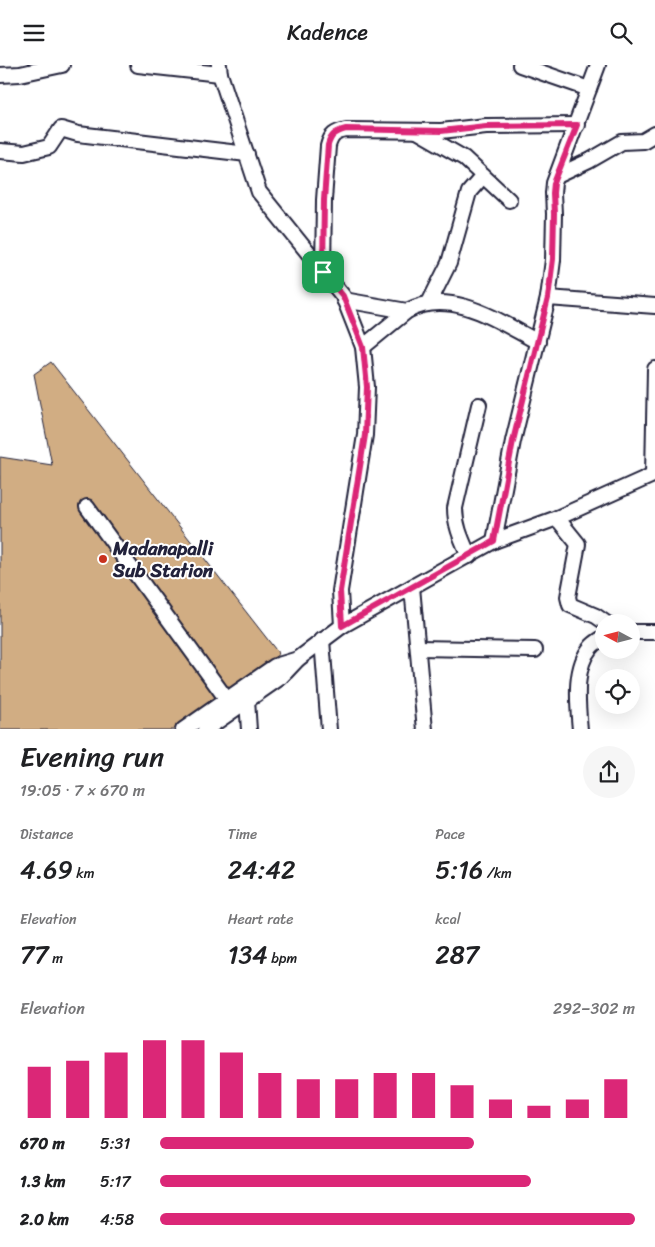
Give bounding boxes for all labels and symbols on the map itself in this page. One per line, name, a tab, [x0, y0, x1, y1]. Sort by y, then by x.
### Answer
pin	[302, 251, 344, 293]
place label: Madanapalli Sub Station	[112, 532, 215, 587]
marker: Madanapalli Sub Station	[97, 553, 109, 565]
north arrow	[595, 614, 640, 659]

